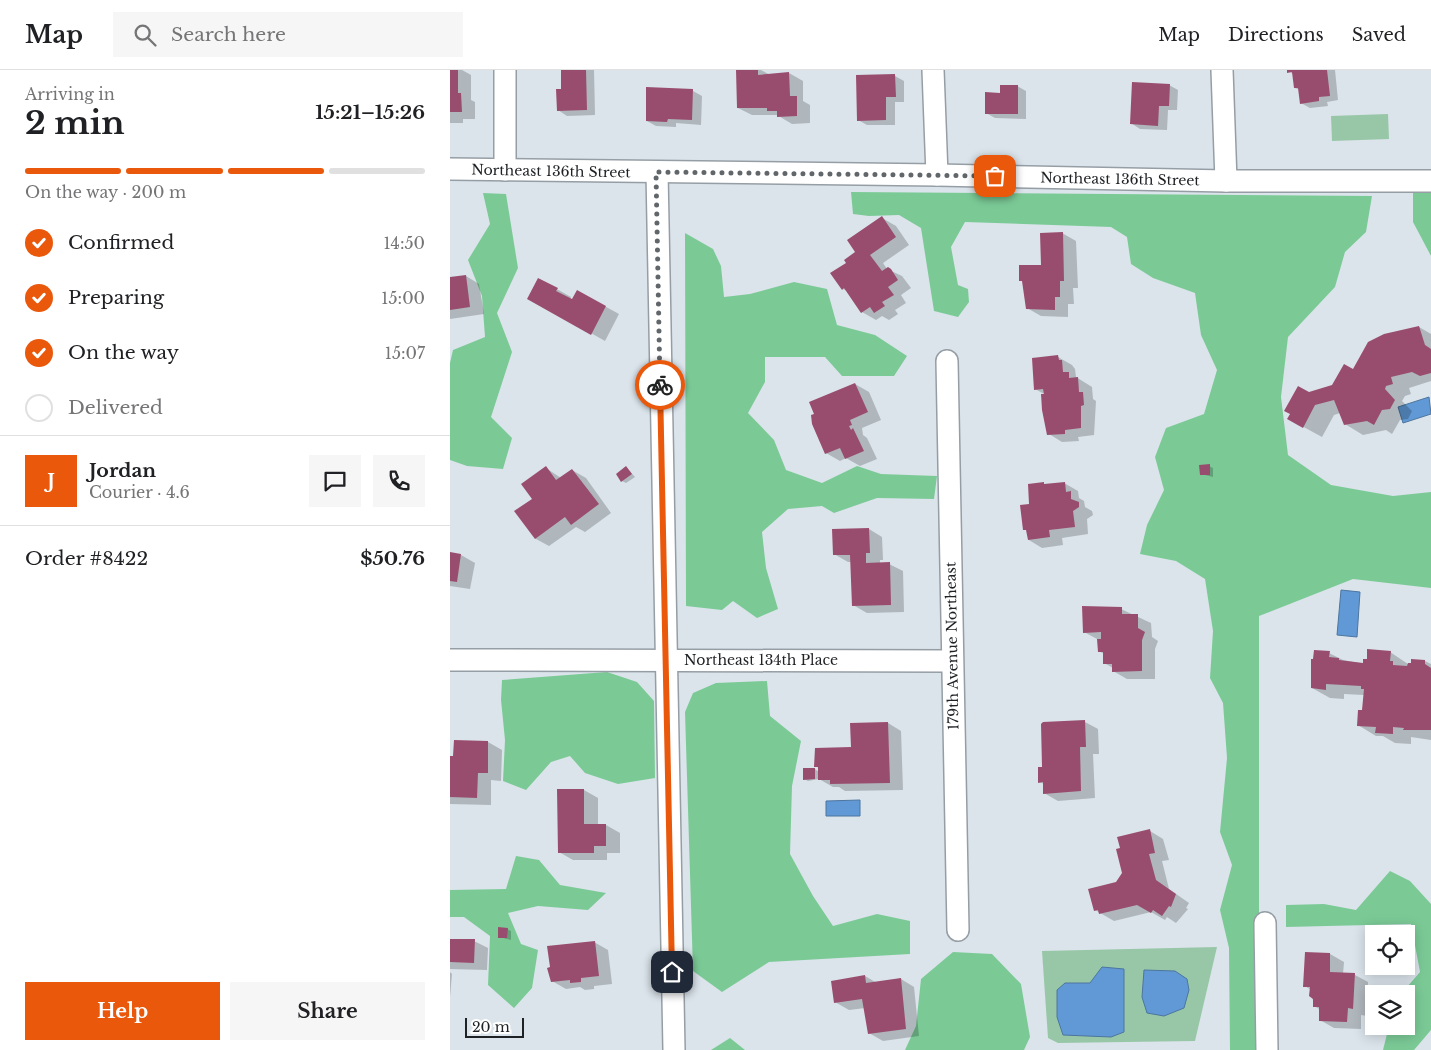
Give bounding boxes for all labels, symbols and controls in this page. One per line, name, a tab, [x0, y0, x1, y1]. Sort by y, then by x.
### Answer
search box	[113, 12, 463, 57]
text: Map	[25, 20, 83, 49]
icon: search	[131, 21, 159, 49]
text: Search here	[171, 23, 286, 46]
text: Map	[1158, 24, 1200, 46]
text: Directions	[1228, 24, 1324, 46]
text: Saved	[1352, 24, 1406, 46]
text: Arriving in	[25, 84, 115, 104]
text: 15:21–15:26	[315, 101, 425, 124]
text: 2 min	[25, 103, 125, 143]
pin	[974, 155, 1016, 197]
street label: Northeast 136th Street	[471, 161, 632, 181]
icon: bag	[981, 162, 1009, 190]
street label: Northeast 136th Street	[1040, 169, 1201, 189]
text: On the way · 200 m	[25, 182, 186, 202]
icon: check	[25, 229, 53, 257]
text: Confirmed	[68, 231, 174, 254]
text: 14:50	[383, 233, 425, 253]
icon: check	[25, 284, 53, 312]
text: Preparing	[68, 286, 164, 309]
text: 15:00	[381, 288, 425, 308]
icon: check	[25, 339, 53, 367]
text: On the way	[68, 341, 179, 364]
text: 15:07	[385, 343, 425, 363]
courier	[635, 360, 685, 410]
icon: bike	[646, 371, 674, 399]
text: Delivered	[68, 396, 163, 419]
button: chat	[309, 455, 361, 507]
button: phone	[373, 455, 425, 507]
text: Jordan	[89, 459, 156, 482]
text: J	[47, 469, 55, 492]
text: Courier · 4.6	[89, 482, 190, 502]
text: Order #8422	[25, 547, 148, 570]
text: $50.76	[360, 547, 425, 570]
street label: 179th Avenue Northeast	[942, 561, 962, 730]
street label: Northeast 134th Place	[684, 651, 838, 669]
map controls	[1365, 925, 1415, 1035]
button: locate	[1365, 925, 1415, 975]
pin	[651, 951, 693, 993]
icon: home	[658, 958, 686, 986]
button: Help	[25, 982, 220, 1040]
button: Share	[230, 982, 425, 1040]
button: layers	[1365, 985, 1415, 1035]
scale bar	[465, 1015, 524, 1038]
text: 20 m	[472, 1018, 510, 1036]

